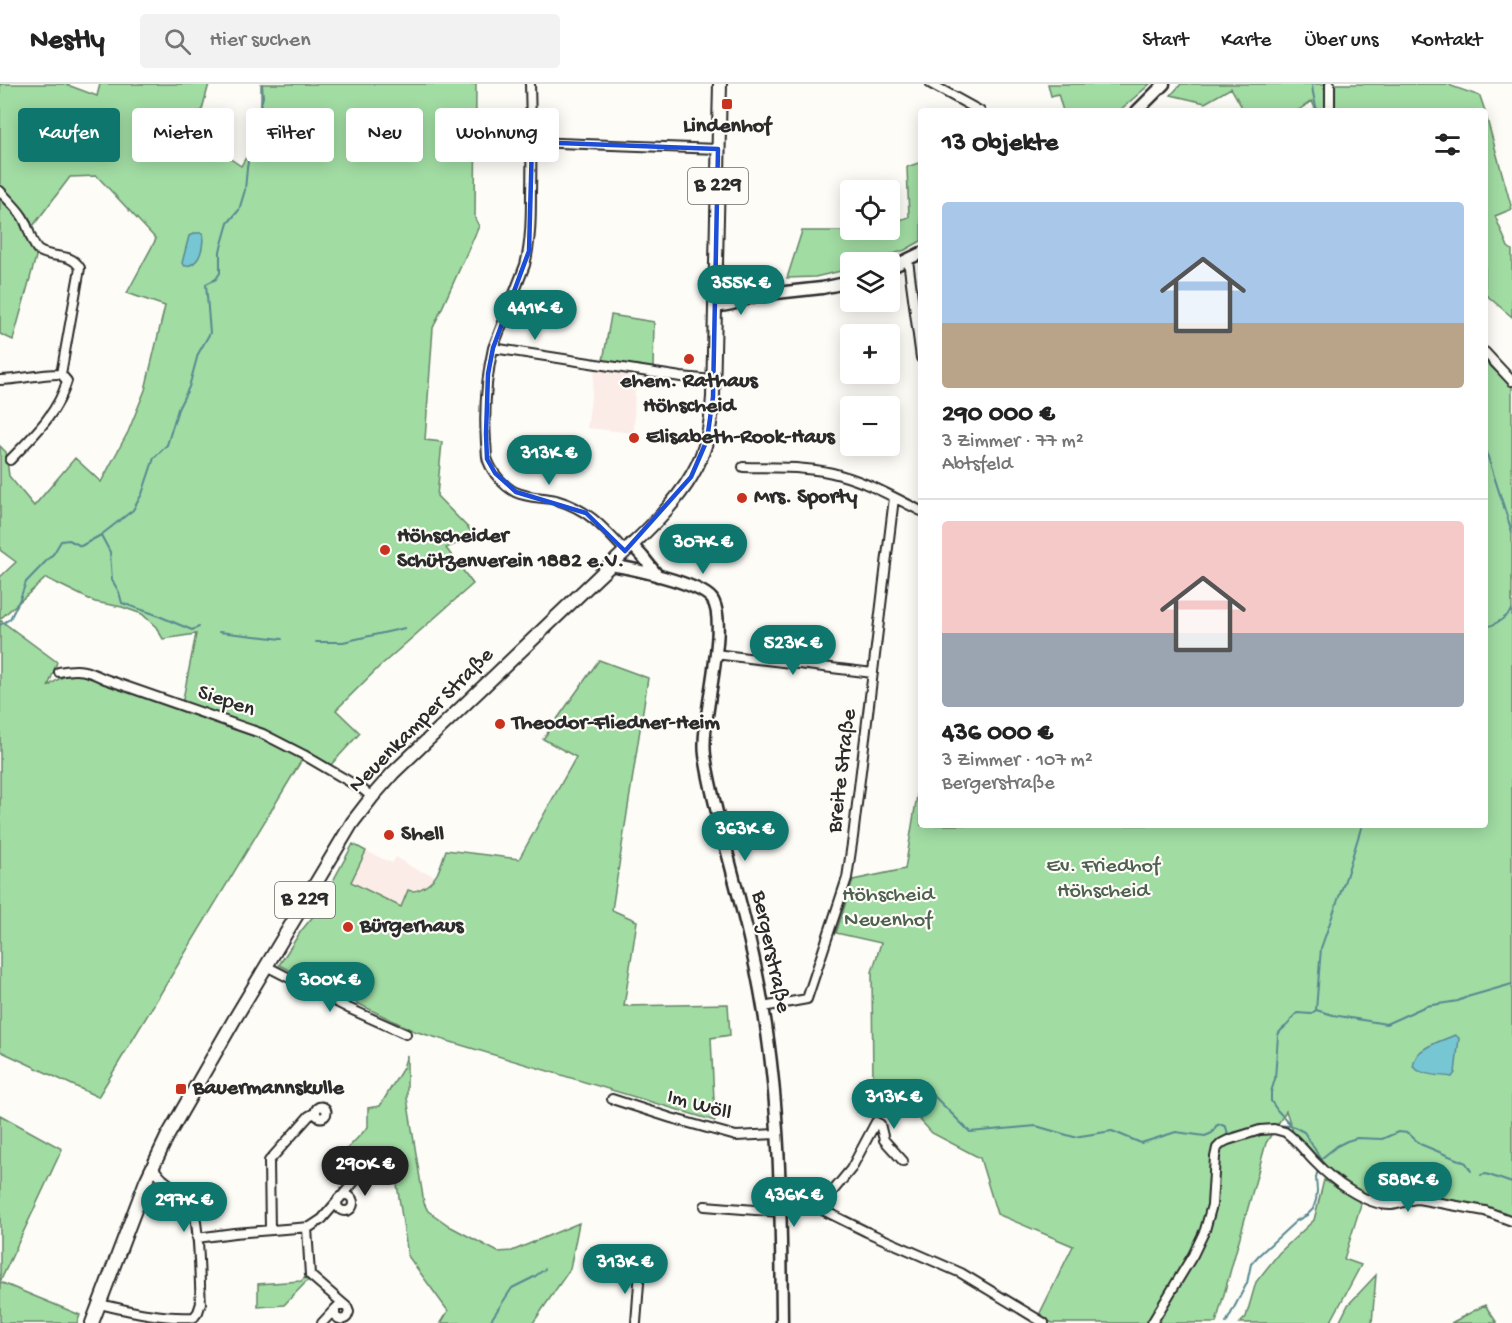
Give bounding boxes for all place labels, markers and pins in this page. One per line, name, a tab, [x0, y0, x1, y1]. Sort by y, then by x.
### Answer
marker: Lindenhof	[720, 97, 734, 111]
place label: Lindenhof	[683, 114, 773, 140]
pin: 355K €	[692, 265, 790, 316]
pin: 441K €	[486, 290, 584, 341]
marker: ehem. Rathaus Höhscheid	[682, 352, 696, 366]
place label: ehem. Rathaus Höhscheid	[619, 369, 760, 420]
place label: Elisabeth-Rook-Haus	[646, 425, 836, 451]
marker: Elisabeth-Rook-Haus	[627, 431, 641, 445]
pin: 313K €	[500, 435, 598, 486]
place label: Mrs. Sporty	[754, 485, 857, 511]
marker: Mrs. Sporty	[735, 491, 749, 505]
place label: Höhscheider Schützenverein 1882 e.V.	[397, 524, 624, 575]
pin: 307K €	[654, 524, 752, 575]
marker: Höhscheider Schützenverein 1882 e.V.	[378, 543, 392, 557]
pin: 523K €	[744, 625, 842, 676]
place label: Theodor-Fliedner-Heim	[510, 711, 720, 737]
marker: Theodor-Fliedner-Heim	[493, 717, 507, 731]
pin: 363K €	[696, 811, 794, 862]
place label: Shell	[401, 822, 444, 848]
marker: Shell	[382, 828, 396, 842]
place label: Bürgerhaus	[359, 914, 465, 940]
marker: Bürgerhaus	[341, 920, 355, 934]
pin: 300K €	[281, 962, 379, 1013]
place label: Bauermannskulle	[192, 1076, 345, 1102]
pin: 313K €	[845, 1079, 943, 1130]
marker: Bauermannskulle	[174, 1082, 188, 1096]
pin: 290K €	[316, 1146, 414, 1197]
pin: 588K €	[1359, 1162, 1457, 1213]
pin: 436K €	[745, 1177, 843, 1228]
pin: 297K €	[135, 1182, 233, 1233]
pin: 313K €	[576, 1244, 674, 1295]

